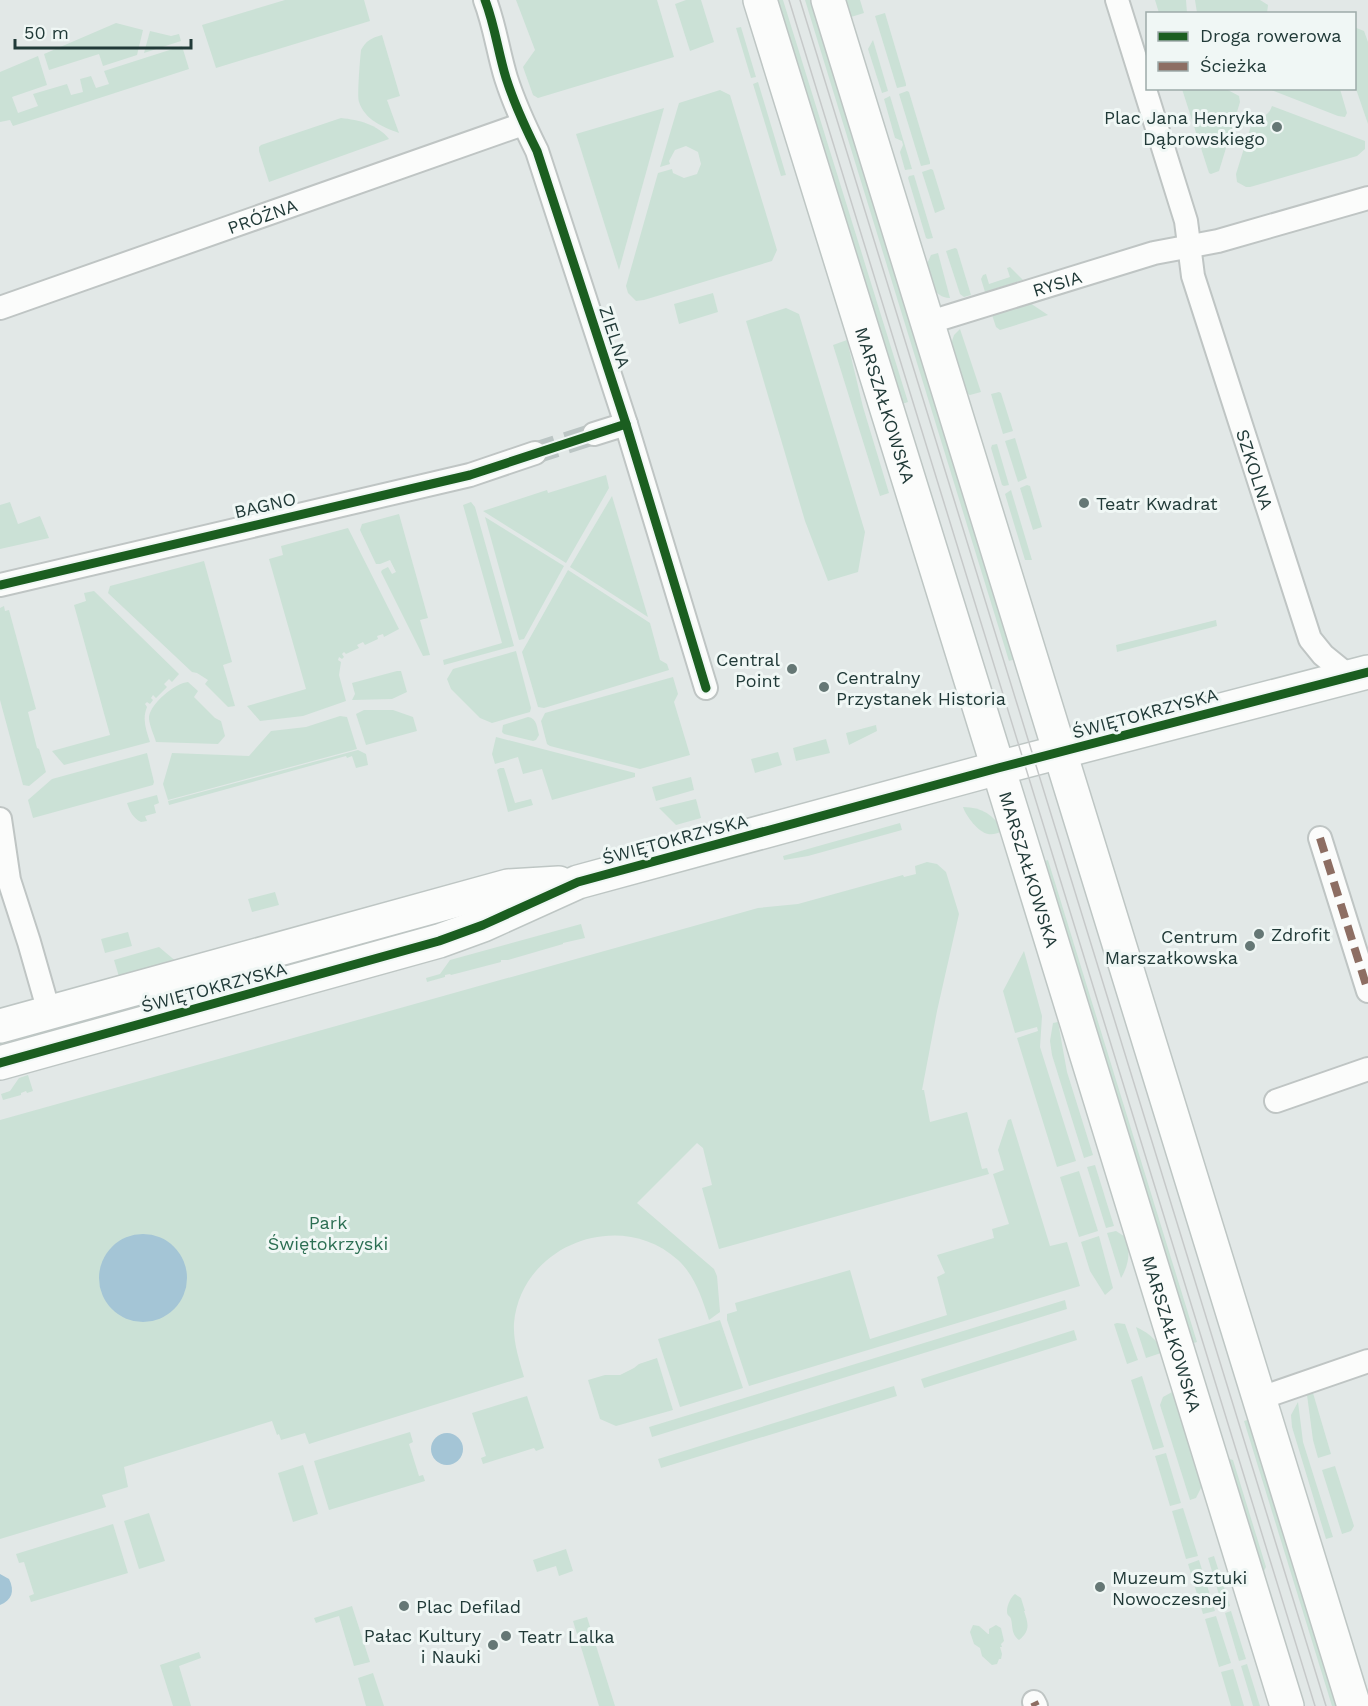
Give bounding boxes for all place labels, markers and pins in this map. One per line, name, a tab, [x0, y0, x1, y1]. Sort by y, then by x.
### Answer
place label: Plac Jana Henryka Dąbrowskiego	[1104, 107, 1265, 149]
marker: Plac Jana Henryka Dąbrowskiego	[1270, 120, 1284, 134]
place label: Teatr Kwadrat	[1096, 493, 1218, 514]
marker: Teatr Kwadrat	[1077, 496, 1091, 510]
place label: Central Point	[716, 649, 780, 691]
marker: Central Point	[785, 662, 799, 676]
place label: Centralny Przystanek Historia	[836, 667, 1006, 709]
marker: Centralny Przystanek Historia	[817, 680, 831, 694]
place label: Zdrofit	[1271, 924, 1331, 945]
place label: Centrum Marszałkowska	[1105, 926, 1238, 968]
marker: Zdrofit	[1252, 927, 1266, 941]
marker: Centrum Marszałkowska	[1243, 939, 1257, 953]
place label: Muzeum Sztuki Nowoczesnej	[1112, 1567, 1247, 1609]
marker: Muzeum Sztuki Nowoczesnej	[1093, 1580, 1107, 1594]
place label: Plac Defilad	[416, 1596, 521, 1617]
marker: Plac Defilad	[397, 1599, 411, 1613]
place label: Pałac Kultury i Nauki	[364, 1625, 482, 1667]
place label: Teatr Lalka	[518, 1626, 614, 1647]
marker: Teatr Lalka	[499, 1629, 513, 1643]
marker: Pałac Kultury i Nauki	[486, 1638, 500, 1652]

